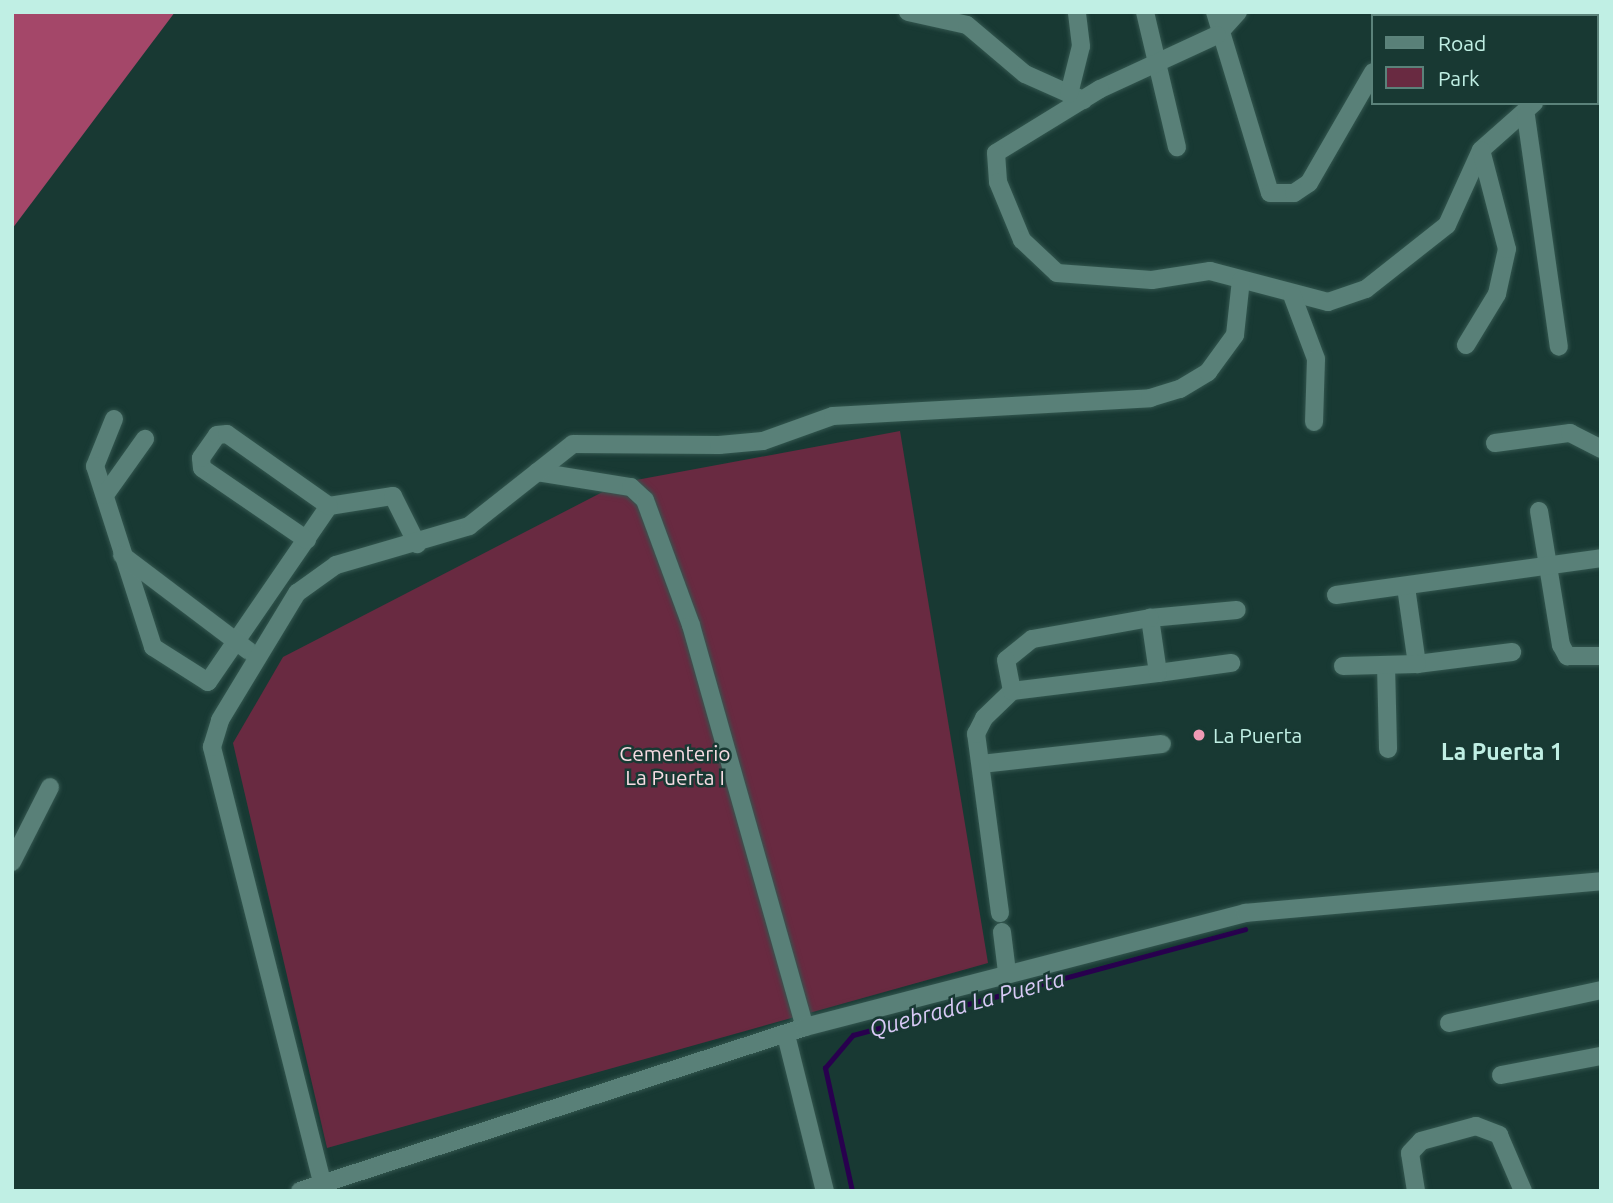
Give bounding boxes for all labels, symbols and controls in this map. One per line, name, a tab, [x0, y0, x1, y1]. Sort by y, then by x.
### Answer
legend	[1372, 14, 1599, 105]
text: Road	[1438, 31, 1486, 55]
text: Park	[1438, 66, 1480, 90]
place label: La Puerta	[1213, 722, 1302, 748]
marker: La Puerta	[1191, 727, 1207, 743]
district label: La Puerta 1	[1441, 738, 1563, 766]
park label: Cementerio La Puerta I	[619, 740, 731, 790]
water label: Quebrada La Puerta	[866, 965, 1068, 1043]

